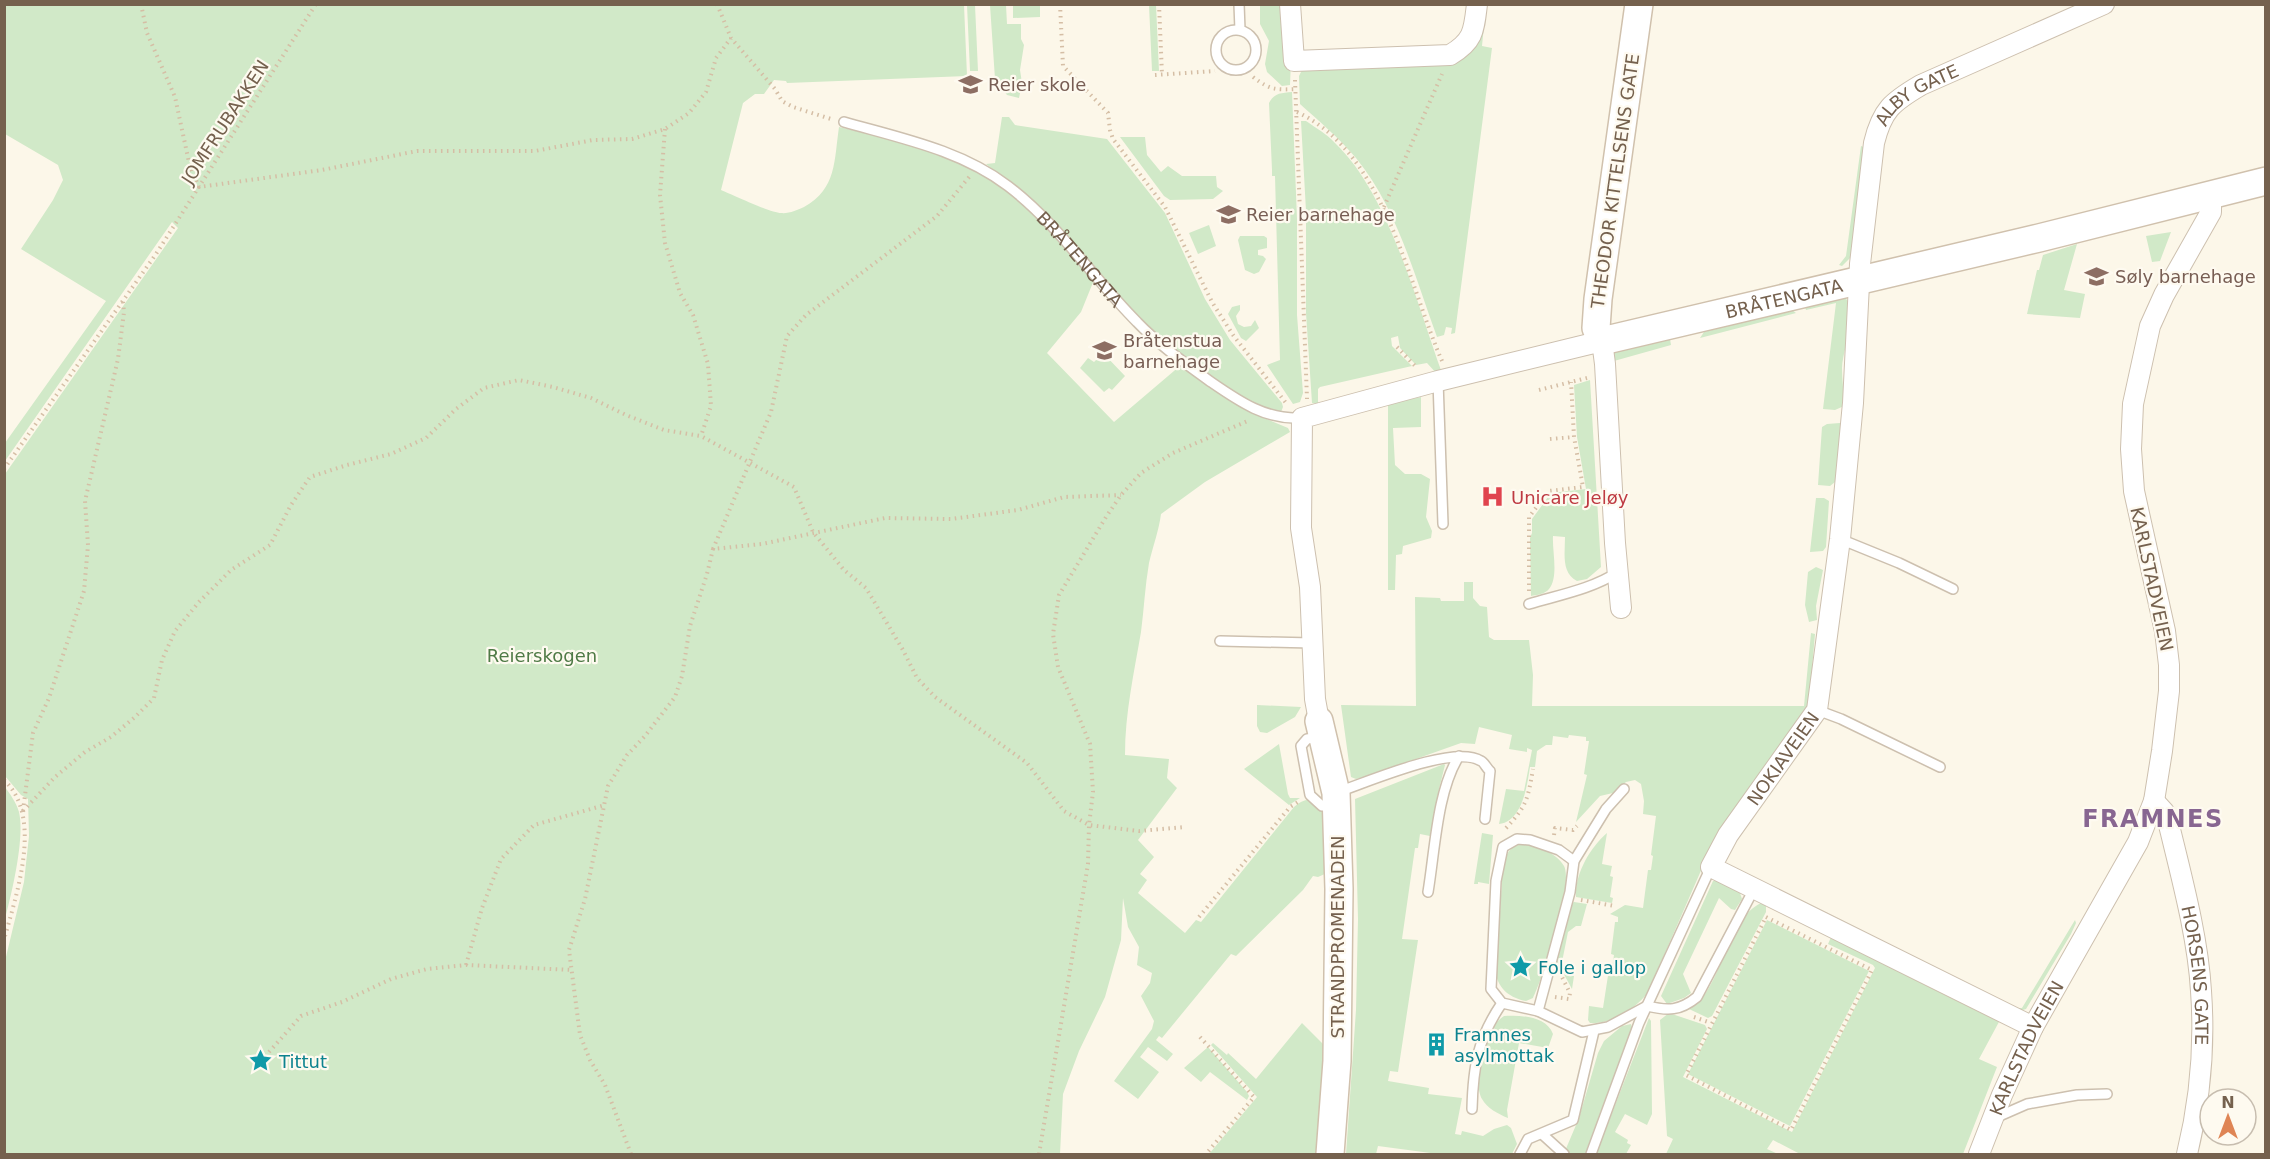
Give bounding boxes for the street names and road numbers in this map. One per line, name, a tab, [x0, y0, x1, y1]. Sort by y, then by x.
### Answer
street label: THEODOR KITTELSENS GATE	[1587, 52, 1643, 311]
street label: JOMFRUBAKKEN	[176, 56, 273, 189]
street label: ALBY GATE	[1870, 59, 1962, 129]
street label: BRÅTENGATA	[1033, 207, 1128, 311]
street label: BRÅTENGATA	[1723, 274, 1845, 322]
street label: KARLSTADVEIEN	[2126, 505, 2178, 653]
street label: NOKIAVEIEN	[1742, 707, 1823, 809]
street label: STRANDPROMENADEN	[1327, 836, 1348, 1038]
street label: HORSENS GATE	[2178, 903, 2213, 1046]
street label: KARLSTADVEIEN	[1985, 977, 2068, 1118]

